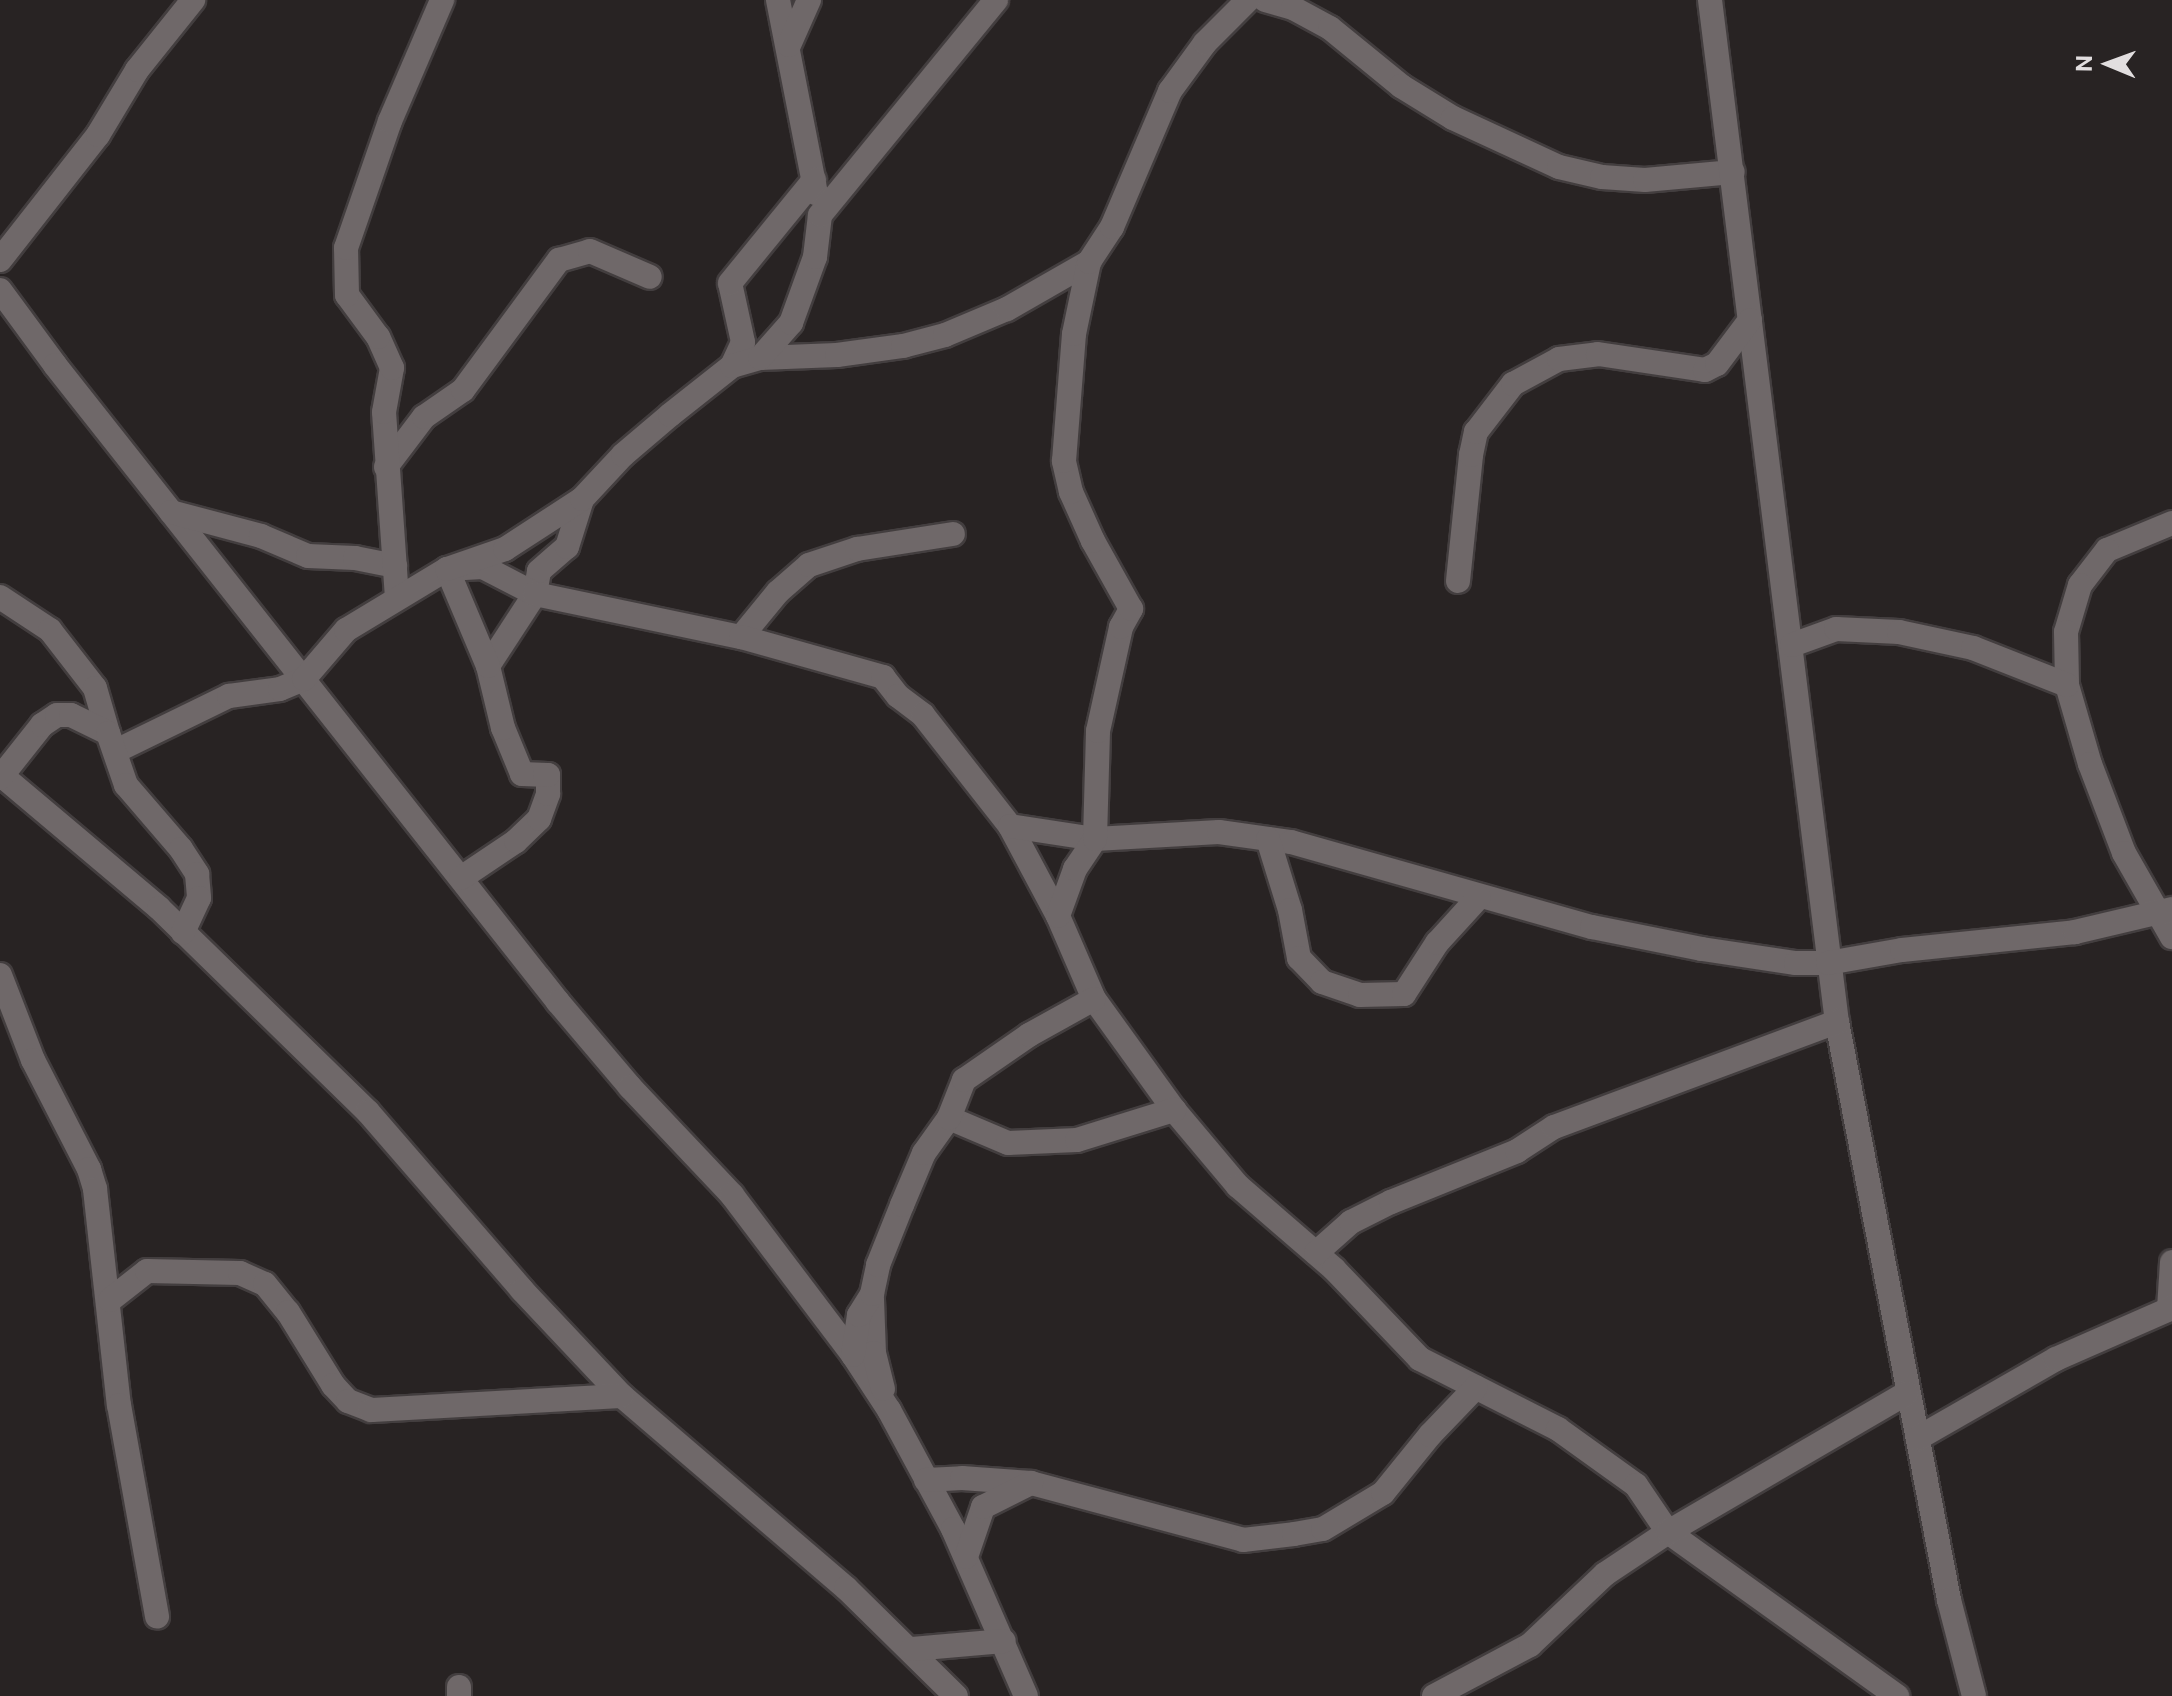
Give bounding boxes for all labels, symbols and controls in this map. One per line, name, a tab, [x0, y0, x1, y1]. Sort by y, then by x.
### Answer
north arrow	[2068, 24, 2148, 104]
text: N	[2071, 55, 2097, 72]

